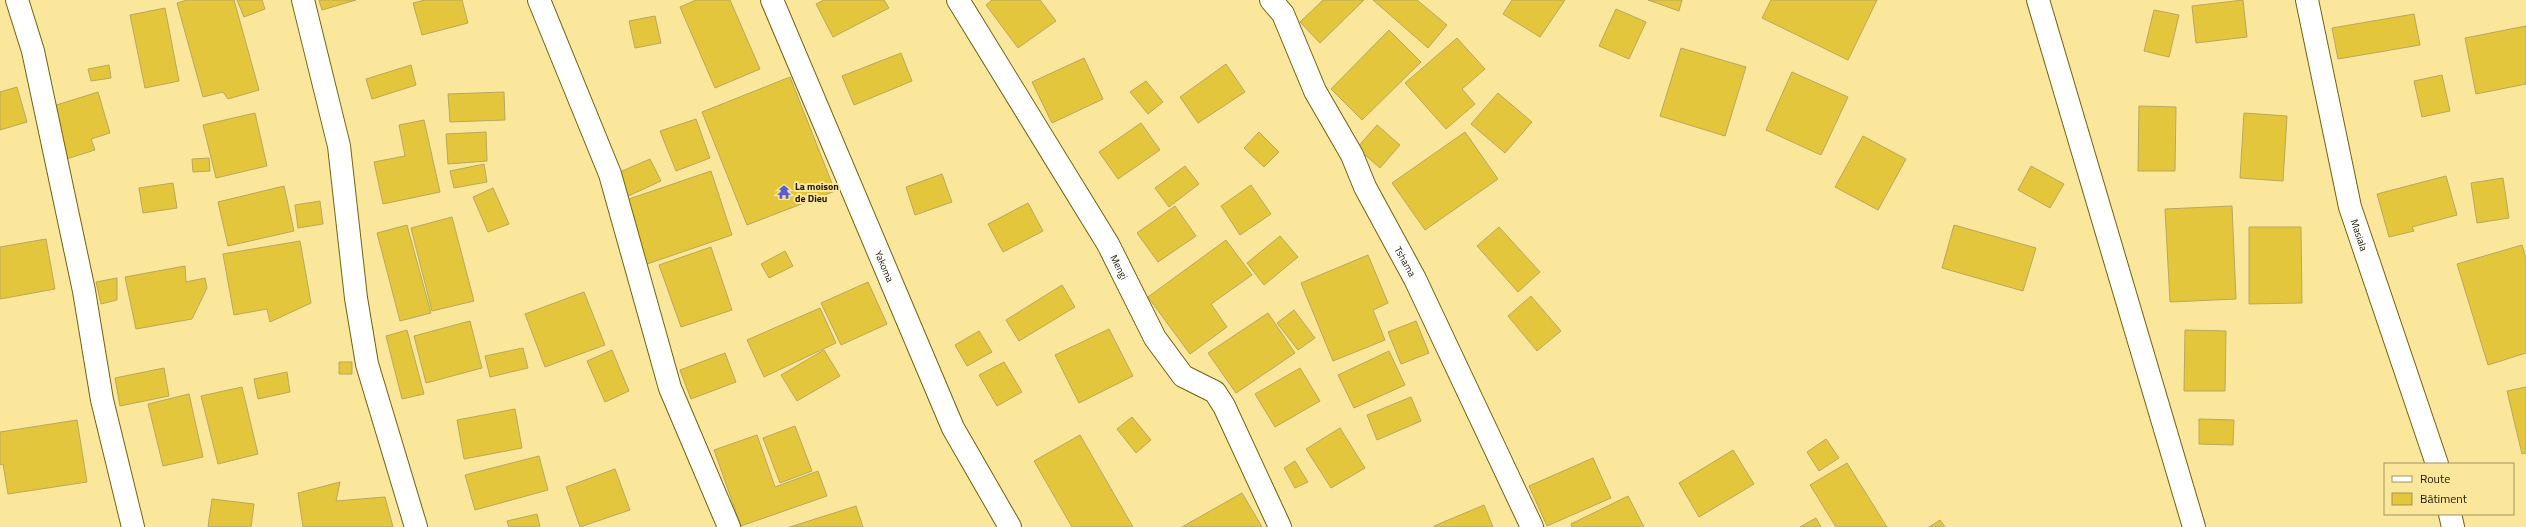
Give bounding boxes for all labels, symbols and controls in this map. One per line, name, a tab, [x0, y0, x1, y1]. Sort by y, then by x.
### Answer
place label: La moison de Dieu	[795, 179, 839, 206]
temple icon: La moison de Dieu	[776, 184, 792, 200]
street label: Masiala	[2347, 217, 2372, 253]
street label: Tshama	[1391, 243, 1420, 279]
street label: Yakoma	[871, 248, 898, 284]
street label: Mengi	[1107, 252, 1132, 282]
legend	[2384, 463, 2514, 515]
text: Route	[2420, 469, 2450, 488]
text: Bâtiment	[2420, 489, 2468, 508]

